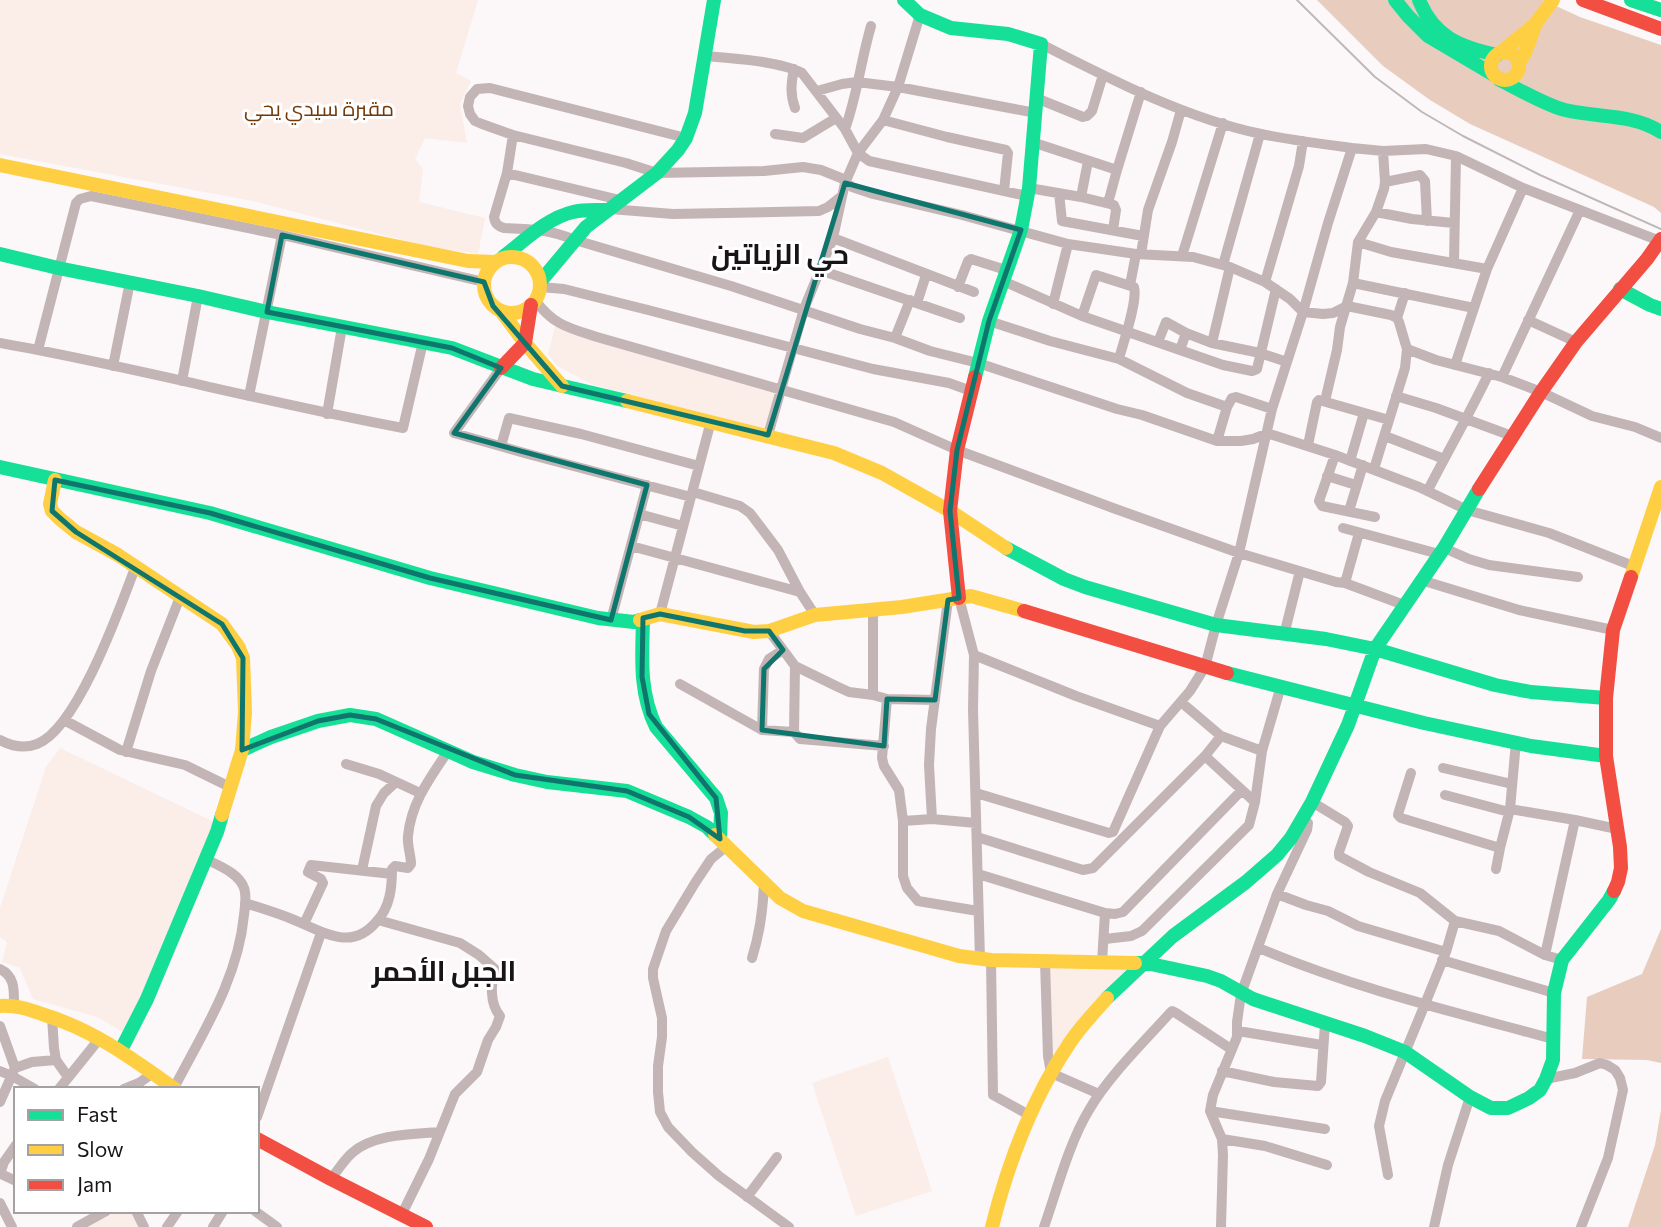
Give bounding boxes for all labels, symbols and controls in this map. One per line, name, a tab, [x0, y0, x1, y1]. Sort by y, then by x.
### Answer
park label: مقبرة سيدي يحي	[244, 95, 394, 125]
district label: حي الزياتين	[711, 236, 849, 277]
district label: الجبل الأحمر	[371, 953, 516, 988]
legend	[14, 1087, 259, 1213]
text: Fast	[77, 1101, 118, 1126]
text: Slow	[77, 1136, 124, 1161]
text: Jam	[77, 1171, 112, 1196]

